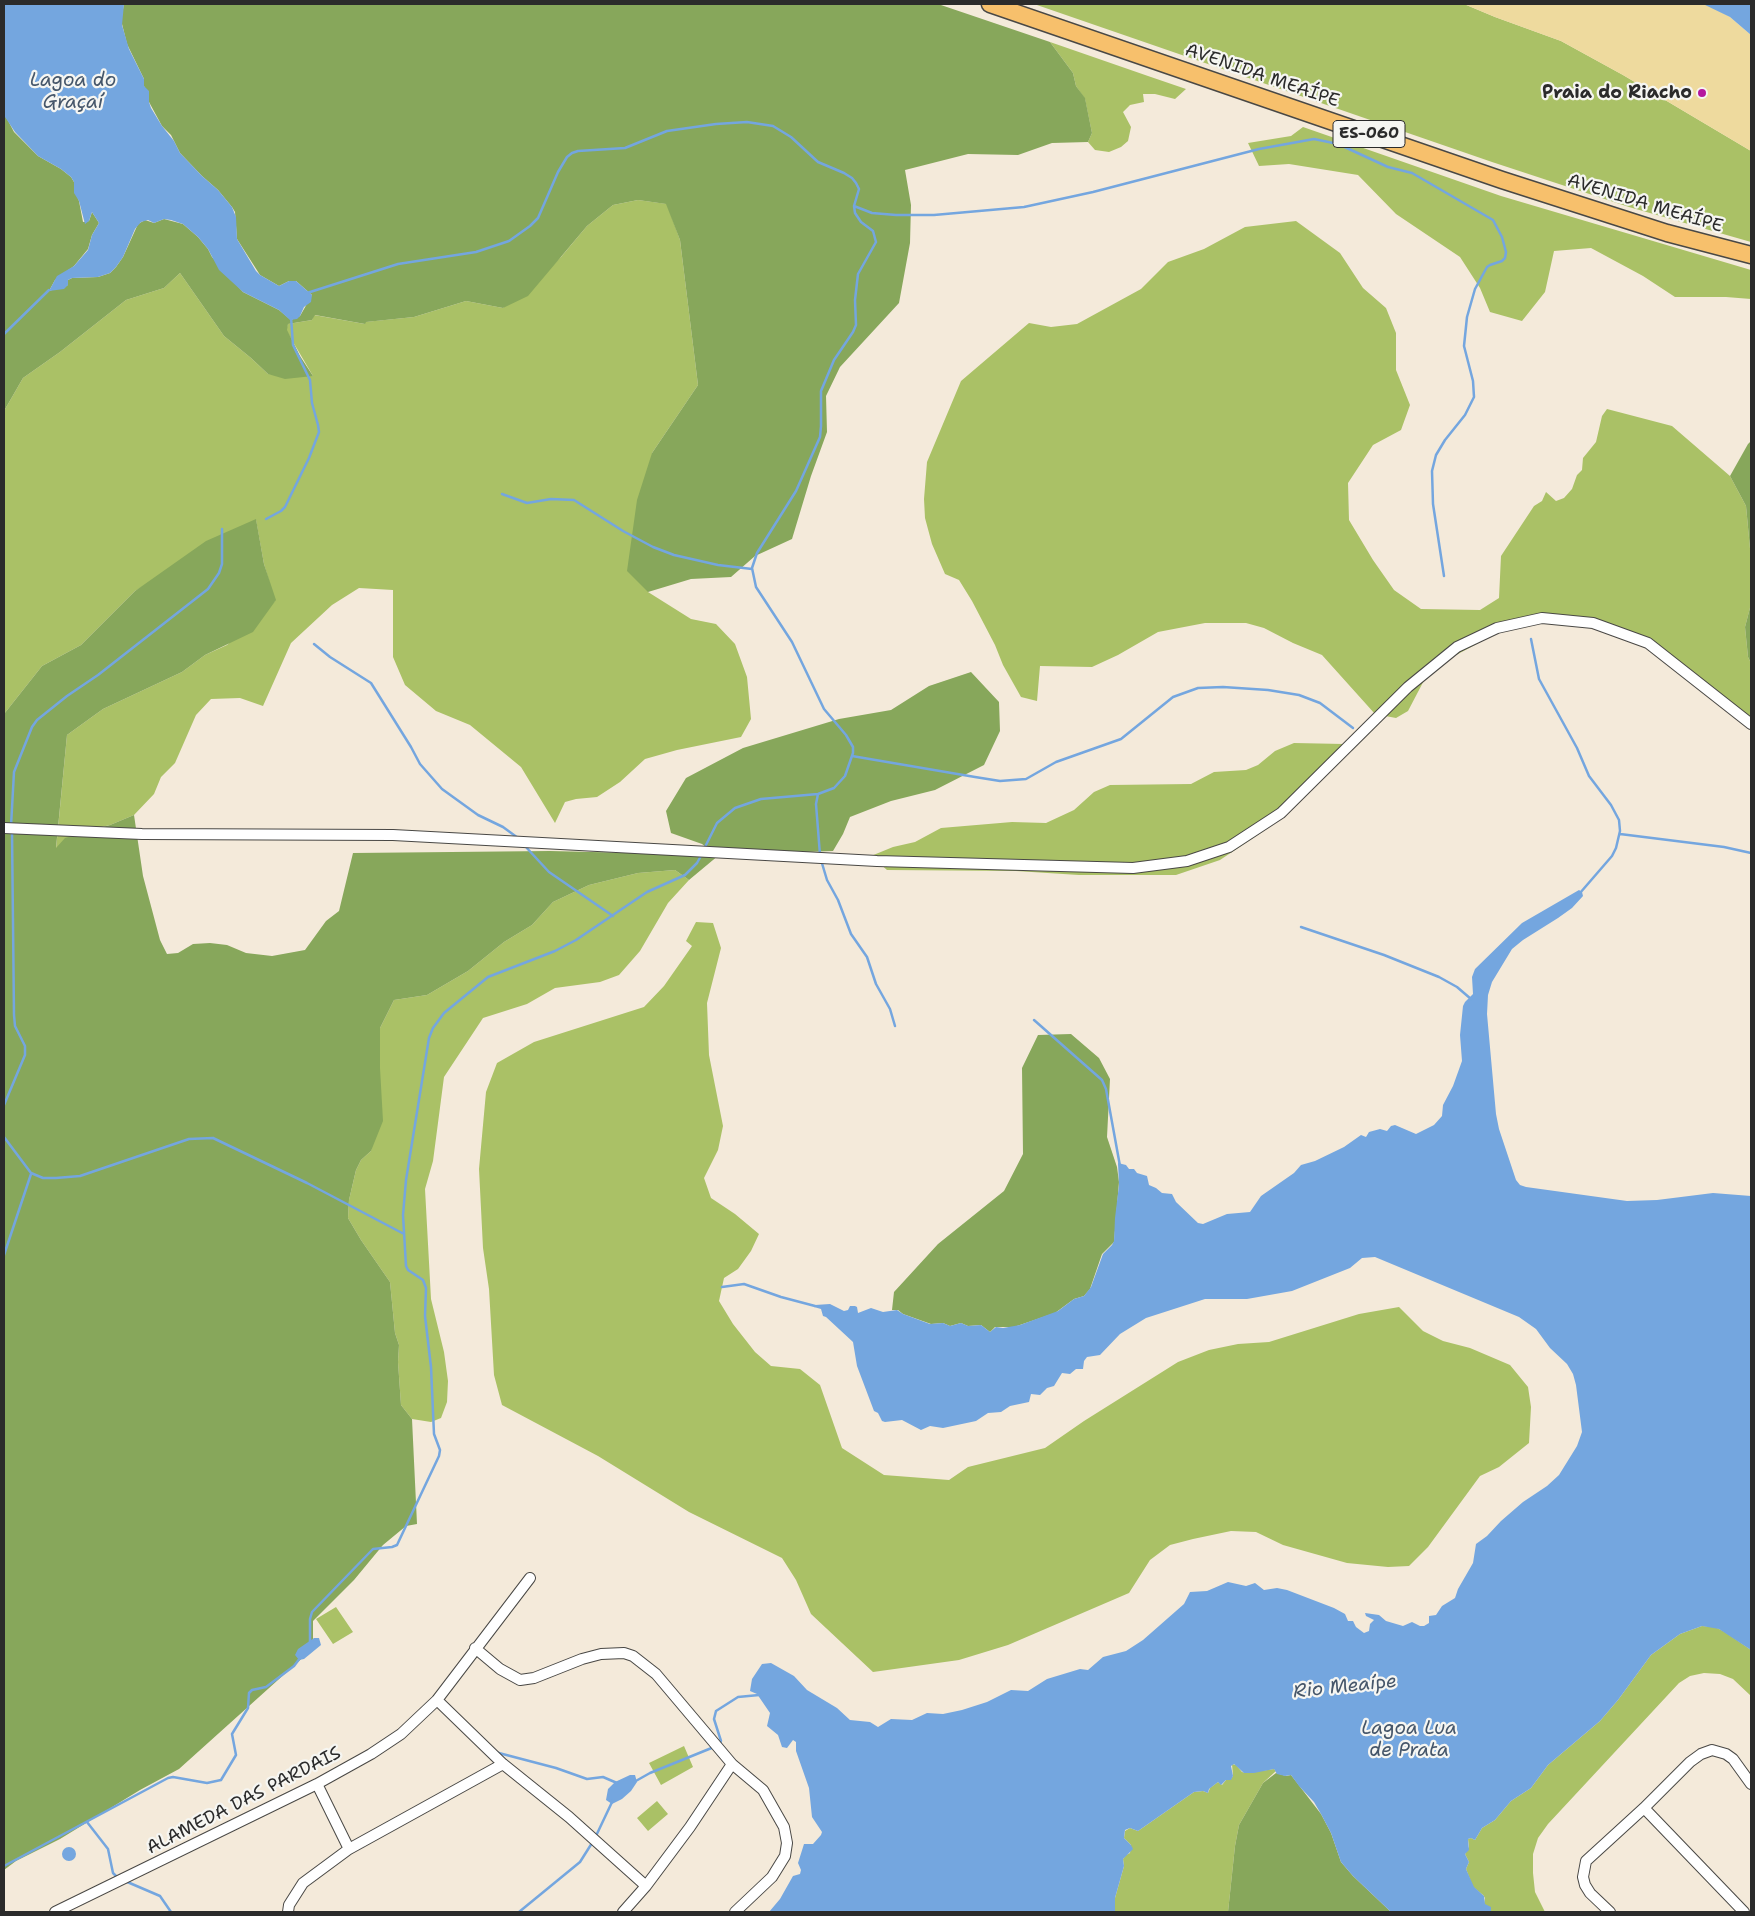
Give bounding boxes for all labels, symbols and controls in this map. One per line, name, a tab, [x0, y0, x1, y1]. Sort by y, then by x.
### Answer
street label: AVENIDA MEAÍPE	[1182, 39, 1342, 113]
water label: Lagoa do Graçaí	[30, 70, 116, 114]
place label: Praia do Riacho	[1542, 82, 1692, 104]
marker: Praia do Riacho	[1696, 87, 1708, 99]
road number: ES-060	[1333, 120, 1405, 148]
street label: AVENIDA MEAÍPE	[1565, 170, 1725, 238]
water label: Rio Meaípe	[1292, 1670, 1398, 1704]
water label: Lagoa Lua de Prata	[1361, 1718, 1457, 1762]
street label: ALAMEDA DAS PARDAIS	[143, 1743, 345, 1859]

